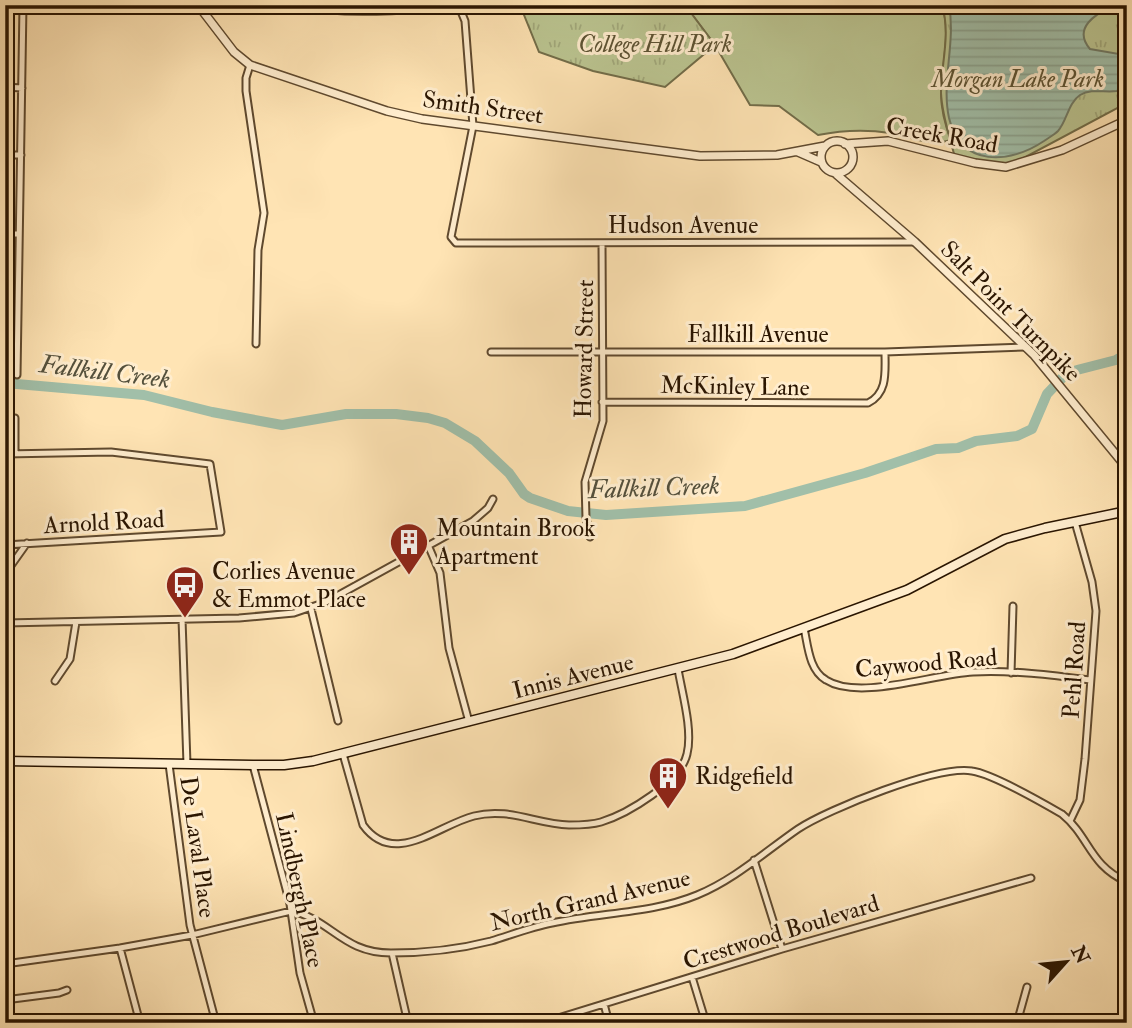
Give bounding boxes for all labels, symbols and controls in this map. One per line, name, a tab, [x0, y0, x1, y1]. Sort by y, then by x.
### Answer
park label: College Hill Park	[578, 29, 732, 60]
park label: Morgan Lake Park	[930, 64, 1104, 95]
street label: Smith Street	[421, 84, 545, 131]
street label: Creek Road	[884, 110, 1000, 161]
street label: Hudson Avenue	[608, 210, 758, 241]
street label: Salt Point Turnpike	[934, 234, 1088, 388]
street label: Howard Street	[568, 279, 601, 419]
street label: Fallkill Avenue	[687, 319, 829, 350]
water label: Fallkill Creek	[36, 348, 172, 396]
street label: McKinley Lane	[660, 370, 810, 403]
water label: Fallkill Creek	[586, 470, 720, 506]
street label: Arnold Road	[42, 504, 165, 541]
place label: Mountain Brook Apartment	[435, 513, 596, 572]
building icon: Mountain Brook Apartment	[388, 521, 430, 576]
place label: Corlies Avenue & Emmot Place	[212, 556, 366, 615]
bus stop icon: Corlies Avenue & Emmot Place	[164, 564, 206, 619]
street label: Pehl Road	[1056, 620, 1093, 720]
street label: Caywood Road	[854, 642, 999, 685]
street label: Innis Avenue	[509, 646, 637, 706]
building icon: Ridgefield	[647, 755, 689, 810]
place label: Ridgefield	[695, 761, 793, 792]
street label: De Laval Place	[172, 774, 223, 920]
street label: Lindbergh Place	[268, 810, 331, 970]
street label: North Grand Avenue	[487, 862, 693, 939]
street label: Crestwood Boulevard	[679, 888, 883, 977]
north arrow	[1030, 926, 1100, 996]
text: N	[1065, 941, 1095, 969]

